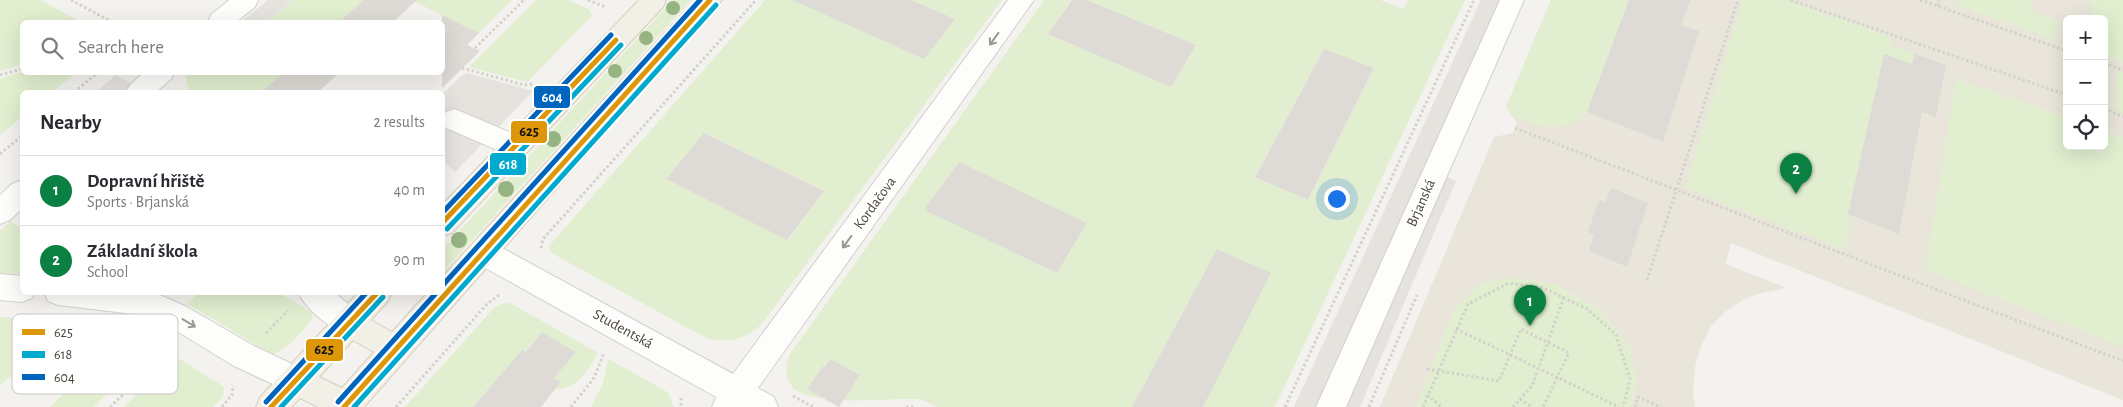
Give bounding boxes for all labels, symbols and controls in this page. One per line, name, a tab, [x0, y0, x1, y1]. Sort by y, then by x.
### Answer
map controls	[2063, 15, 2108, 150]
button: +	[2063, 15, 2108, 60]
search box	[20, 20, 445, 75]
one-way arrow	[989, 32, 999, 46]
icon: search	[38, 34, 66, 62]
text: Search here	[78, 38, 164, 57]
button: −	[2063, 60, 2108, 105]
line badge: 604	[533, 85, 571, 109]
text: 604	[541, 91, 563, 105]
button: locate	[2063, 105, 2108, 150]
text: Nearby	[40, 112, 101, 133]
text: 2 results	[373, 114, 425, 130]
line badge: 625	[510, 120, 548, 144]
text: 625	[519, 125, 539, 139]
line badge: 618	[489, 152, 527, 176]
pin: 2	[1780, 153, 1812, 194]
text: 618	[499, 158, 517, 172]
text: Dopravní hřiště	[87, 172, 204, 191]
street label: Kordačova	[851, 174, 899, 232]
street label: Brjanská	[1404, 177, 1438, 229]
text: 1	[53, 182, 59, 198]
text: 40 m	[393, 182, 425, 198]
your location	[1324, 186, 1350, 212]
text: Sports · Brjanská	[87, 194, 189, 210]
one-way arrow	[842, 235, 852, 249]
text: Základní škola	[87, 242, 198, 261]
text: 2	[52, 252, 60, 268]
text: 90 m	[394, 252, 425, 268]
text: School	[87, 264, 128, 280]
pin: 1	[1514, 285, 1546, 326]
street label: Studentská	[591, 307, 655, 352]
legend	[12, 314, 178, 394]
one-way arrow	[182, 318, 196, 328]
text: 625	[54, 326, 73, 340]
line badge: 625	[305, 338, 344, 362]
text: 625	[314, 343, 334, 357]
text: 618	[54, 348, 72, 362]
text: 604	[54, 371, 75, 385]

